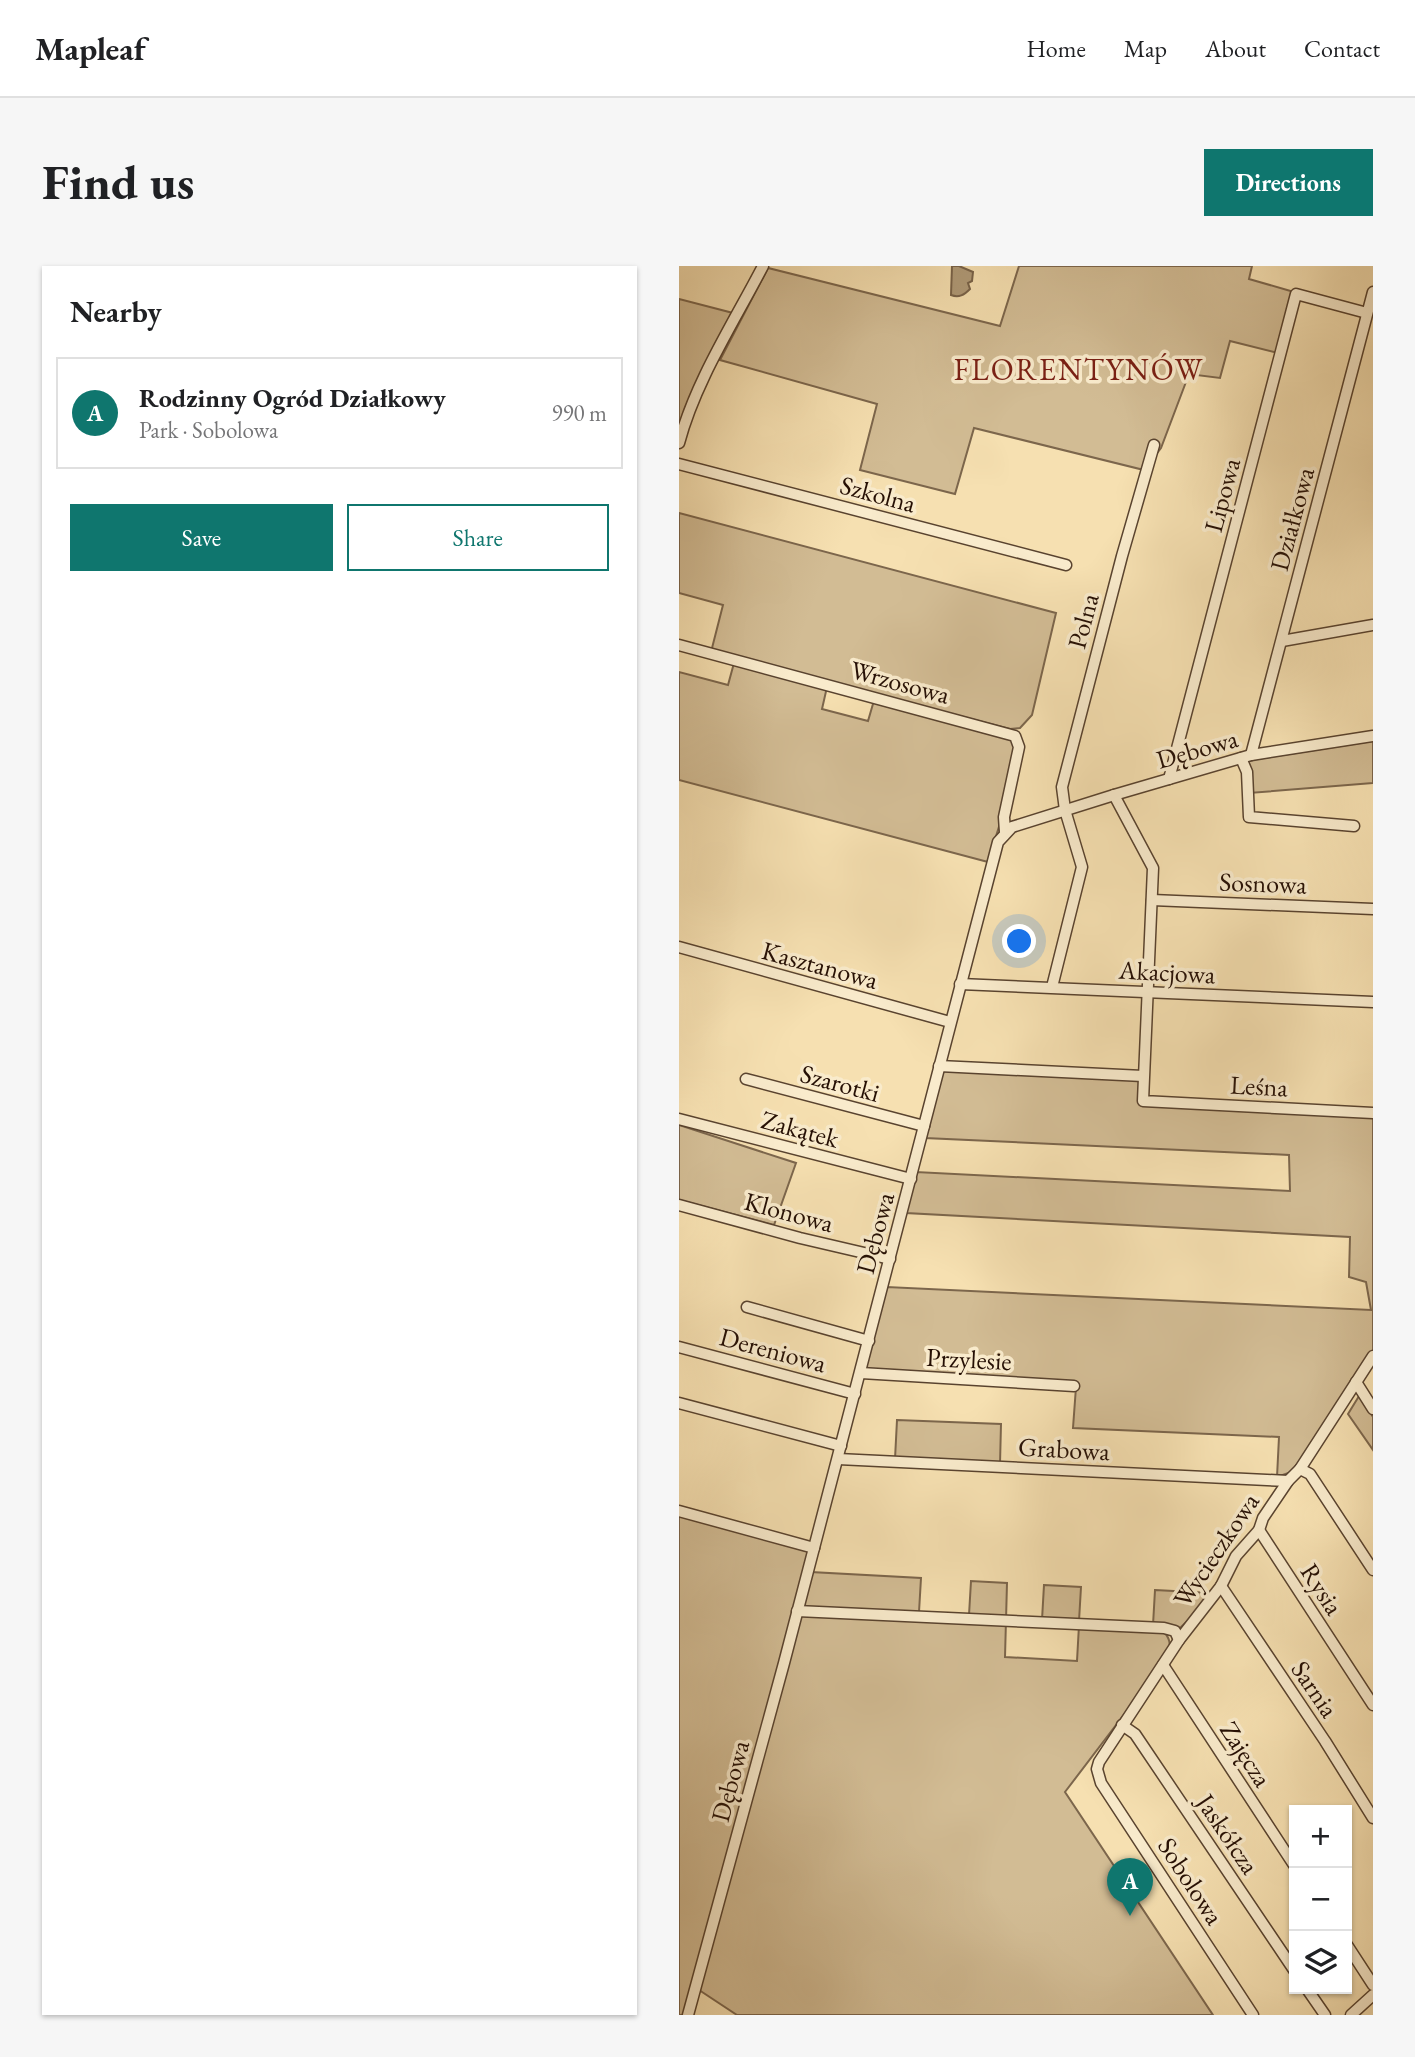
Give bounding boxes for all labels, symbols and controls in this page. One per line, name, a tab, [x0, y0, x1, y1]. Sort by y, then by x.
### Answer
text: Mapleaf	[35, 27, 146, 70]
text: Home	[1026, 33, 1086, 64]
text: Map	[1124, 33, 1167, 64]
text: About	[1205, 33, 1266, 64]
text: Contact	[1304, 33, 1380, 64]
button: Directions	[1204, 149, 1373, 216]
text: Find us	[42, 150, 194, 214]
text: Nearby	[70, 292, 162, 331]
district label: FLORENTYNÓW	[954, 350, 1204, 389]
text: Rodzinny Ogród Działkowy	[139, 381, 446, 415]
text: A	[87, 398, 103, 428]
text: 990 m	[551, 398, 607, 428]
text: Park · Sobolowa	[139, 415, 278, 445]
street label: Lipowa	[1196, 454, 1248, 536]
street label: Działkowa	[1262, 463, 1322, 575]
street label: Szkolna	[836, 468, 920, 521]
button: Save	[70, 504, 333, 571]
button: Share	[347, 504, 609, 571]
street label: Polna	[1059, 589, 1107, 652]
street label: Wrzosowa	[847, 652, 954, 712]
street label: Dębowa	[1152, 721, 1242, 777]
street label: Sosnowa	[1219, 864, 1308, 902]
your location	[1002, 924, 1036, 958]
street label: Kasztanowa	[758, 933, 882, 997]
street label: Akacjowa	[1117, 952, 1217, 992]
street label: Szarotki	[797, 1056, 883, 1110]
street label: Leśna	[1229, 1068, 1289, 1105]
street label: Zakątek	[757, 1102, 843, 1156]
street label: Klonowa	[741, 1184, 838, 1240]
street label: Dębowa	[848, 1188, 902, 1278]
street label: Dereniowa	[716, 1319, 831, 1381]
street label: Przylesie	[925, 1340, 1013, 1378]
street label: Grabowa	[1017, 1430, 1111, 1468]
street label: Wycieczkowa	[1165, 1486, 1267, 1614]
street label: Rysia	[1293, 1557, 1352, 1622]
street label: Sarnia	[1284, 1654, 1347, 1725]
street label: Zajęcza	[1212, 1715, 1280, 1794]
street label: Dębowa	[703, 1736, 757, 1826]
street label: Jaskółcza	[1188, 1786, 1268, 1881]
map controls	[1289, 1805, 1352, 1994]
button: +	[1289, 1805, 1352, 1868]
street label: Sobolowa	[1150, 1831, 1232, 1932]
pin: A	[1107, 1858, 1153, 1916]
button: −	[1289, 1868, 1352, 1931]
button: layers	[1289, 1931, 1352, 1994]

